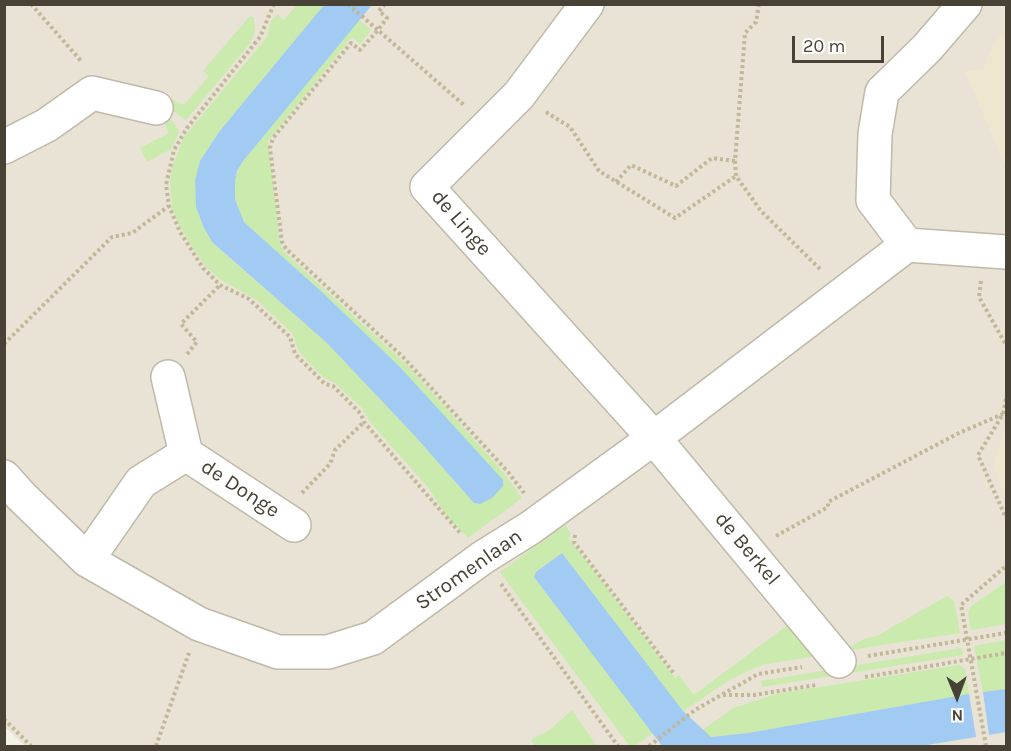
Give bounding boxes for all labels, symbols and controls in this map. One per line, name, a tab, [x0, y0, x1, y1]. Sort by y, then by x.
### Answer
scale bar	[795, 24, 886, 62]
text: 20 m	[803, 35, 845, 57]
street label: de Linge	[425, 185, 497, 261]
street label: de Donge	[196, 454, 284, 524]
street label: de Berkel	[709, 507, 785, 591]
street label: Stromenlaan	[411, 524, 527, 616]
north arrow	[927, 667, 987, 727]
text: N	[951, 706, 963, 725]

